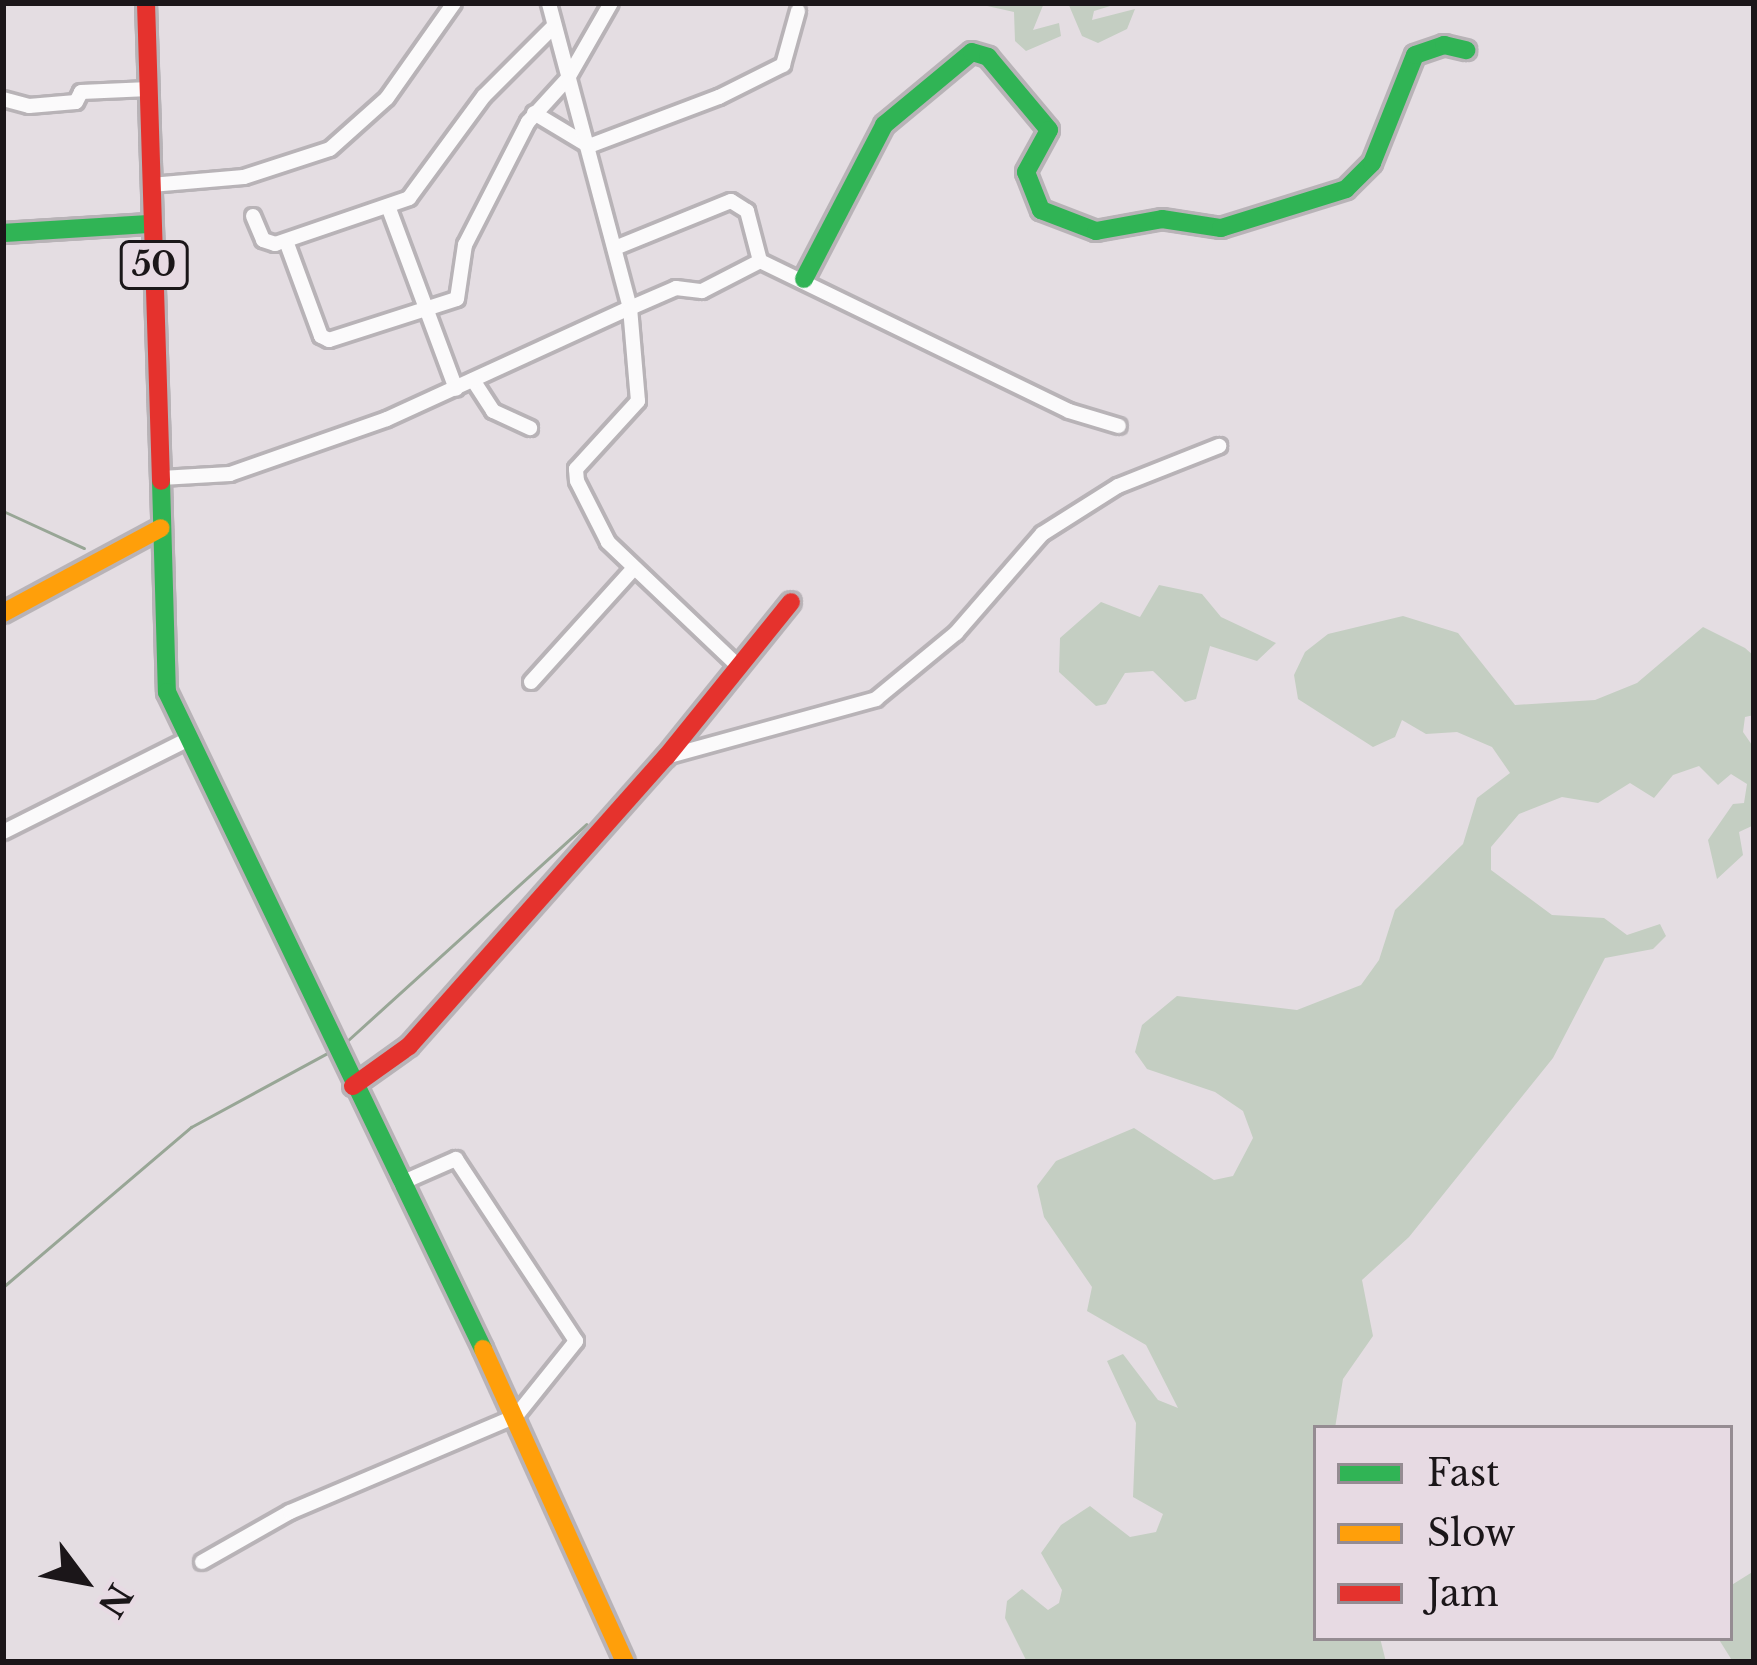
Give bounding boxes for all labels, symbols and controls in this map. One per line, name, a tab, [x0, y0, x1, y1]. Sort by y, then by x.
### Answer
road number: 50	[118, 238, 190, 292]
legend	[1313, 1425, 1733, 1641]
text: Fast	[1427, 1451, 1500, 1496]
text: Slow	[1427, 1511, 1515, 1556]
north arrow	[24, 1521, 144, 1641]
text: Jam	[1427, 1571, 1499, 1616]
text: N	[89, 1576, 141, 1624]

